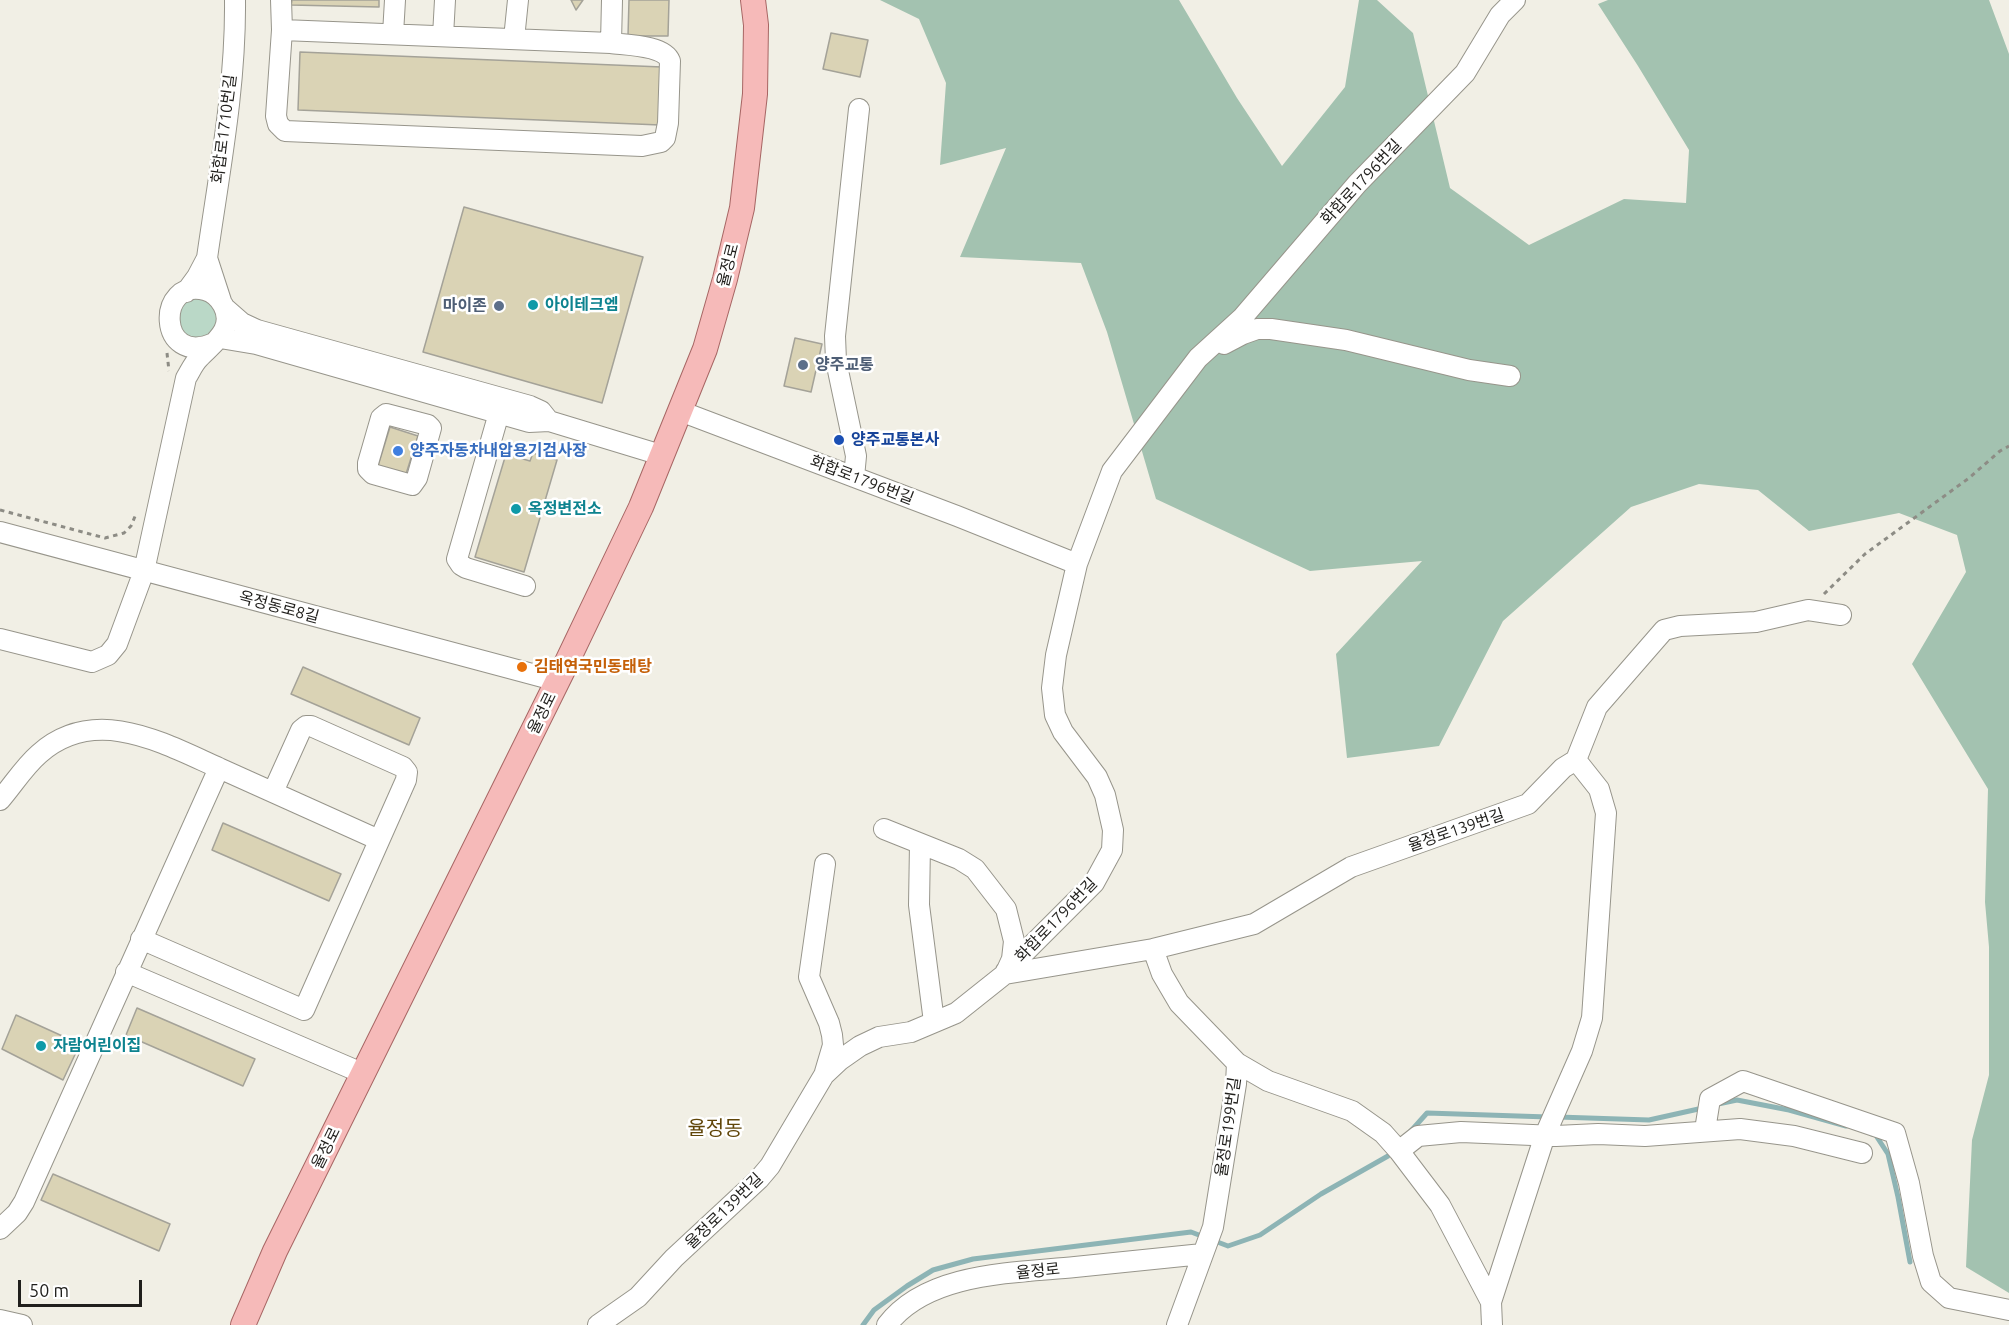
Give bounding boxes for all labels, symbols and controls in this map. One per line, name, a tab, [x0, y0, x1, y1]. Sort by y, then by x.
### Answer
street label: 화합로1710번길	[208, 73, 240, 185]
street label: 화합로1796번길	[1317, 135, 1405, 229]
street label: 율정로	[713, 241, 743, 289]
place label: 아이테크엠	[545, 295, 619, 315]
place label: 마이존	[443, 296, 487, 316]
marker: 아이테크엠	[526, 298, 540, 312]
marker: 마이존	[492, 299, 506, 313]
place label: 양주교통	[815, 355, 874, 375]
marker: 양주교통	[796, 358, 810, 372]
place label: 양주교통본사	[851, 430, 939, 450]
marker: 양주교통본사	[832, 433, 846, 447]
place label: 양주자동차내압용기검사장	[410, 441, 587, 461]
marker: 양주자동차내압용기검사장	[391, 444, 405, 458]
street label: 화합로1796번길	[807, 451, 917, 509]
place label: 옥정변전소	[528, 499, 602, 519]
marker: 옥정변전소	[509, 502, 523, 516]
street label: 옥정동로8길	[237, 587, 321, 627]
place label: 김태연국민동태탕	[534, 657, 652, 677]
marker: 김태연국민동태탕	[515, 660, 529, 674]
street label: 율정로	[524, 689, 560, 737]
street label: 율정로139번길	[1405, 805, 1507, 855]
street label: 화합로1796번길	[1011, 874, 1101, 966]
place label: 자람어린이집	[53, 1036, 141, 1056]
marker: 자람어린이집	[34, 1039, 48, 1053]
street label: 율정로199번길	[1211, 1076, 1245, 1178]
district label: 율정동	[687, 1116, 743, 1140]
street label: 율정로	[308, 1124, 344, 1172]
street label: 율정로139번길	[681, 1169, 767, 1253]
street label: 율정로	[1015, 1259, 1061, 1283]
scale bar	[21, 1268, 146, 1306]
text: 50 m	[29, 1280, 69, 1300]

